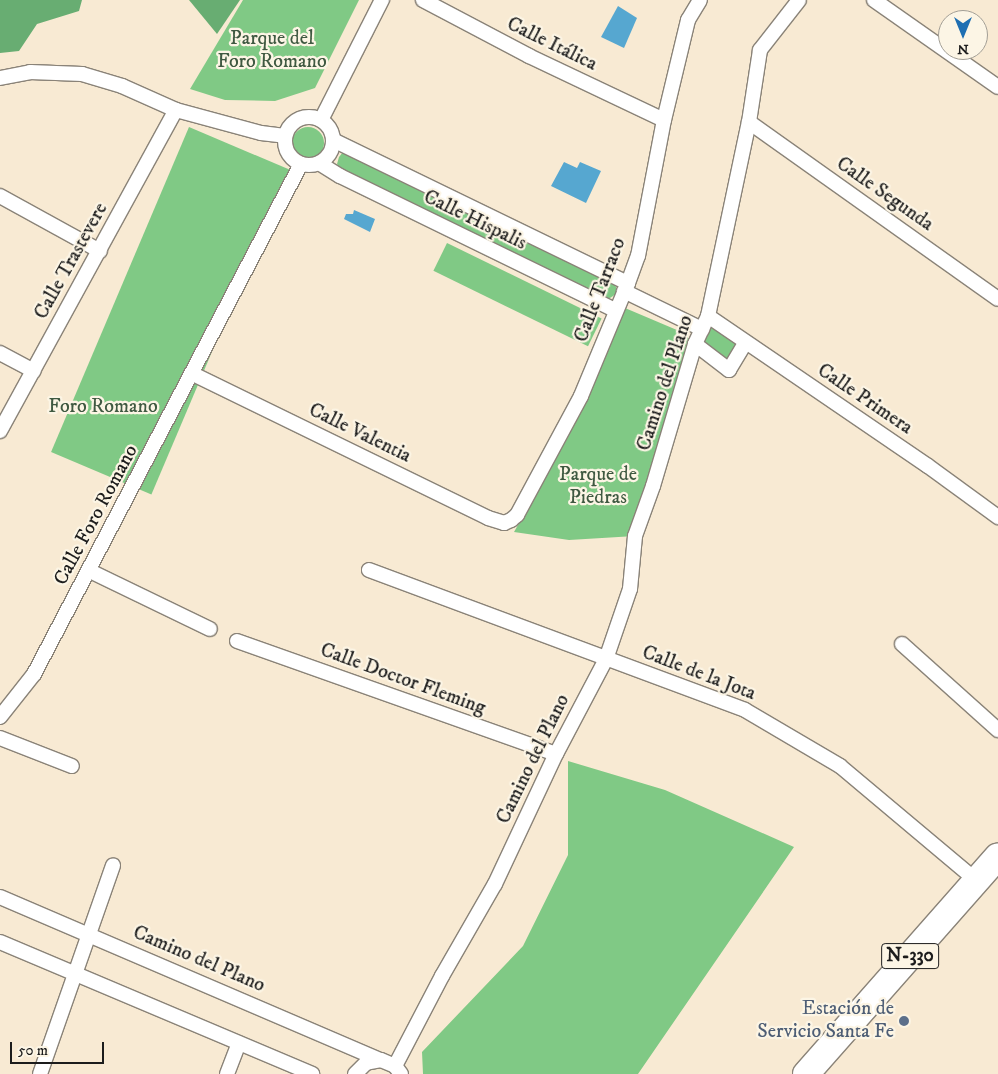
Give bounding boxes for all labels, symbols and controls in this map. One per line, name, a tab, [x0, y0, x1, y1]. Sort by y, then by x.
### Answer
north arrow	[938, 10, 988, 60]
street label: Calle Itálica	[503, 12, 601, 76]
park label: Parque del Foro Romano	[217, 26, 327, 73]
text: N	[957, 40, 969, 58]
street label: Calle Segunda	[832, 152, 938, 236]
street label: Calle Hispalis	[420, 185, 530, 255]
street label: Calle Trastevere	[29, 199, 113, 323]
street label: Calle Tarraco	[569, 234, 631, 346]
street label: Camino del Plano	[632, 312, 698, 454]
street label: Calle Primera	[813, 358, 917, 440]
park label: Foro Romano	[48, 394, 158, 418]
street label: Calle Valentia	[305, 398, 415, 468]
street label: Calle Foro Romano	[49, 441, 143, 589]
park label: Parque de Piedras	[559, 463, 637, 510]
street label: Calle Doctor Fleming	[317, 638, 489, 720]
street label: Calle de la Jota	[639, 640, 759, 706]
street label: Camino del Plano	[491, 690, 575, 828]
street label: Camino del Plano	[129, 920, 269, 998]
road number: N-330	[880, 939, 940, 972]
place label: Estación de Servicio Santa Fe	[757, 997, 894, 1044]
marker: Estación de Servicio Santa Fe	[898, 1015, 910, 1027]
scale bar	[12, 1032, 106, 1064]
text: 50 m	[18, 1041, 48, 1060]

